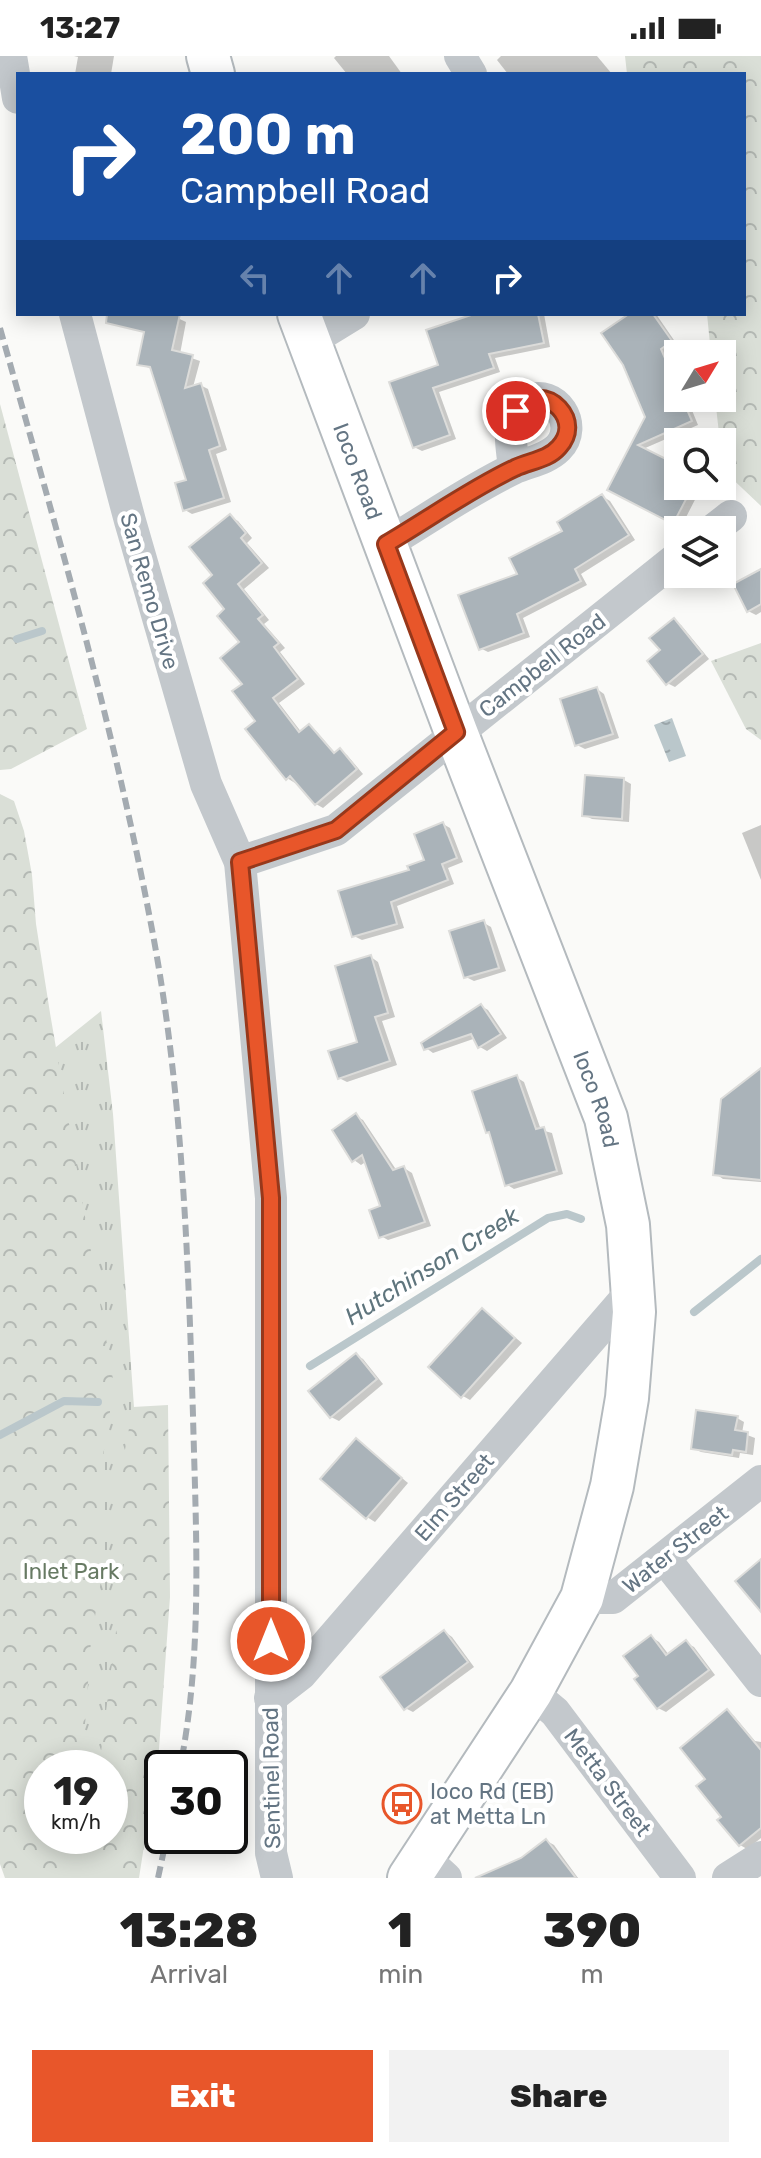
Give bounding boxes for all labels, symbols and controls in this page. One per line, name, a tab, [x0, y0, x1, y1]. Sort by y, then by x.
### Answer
text: 13:27	[40, 10, 120, 46]
text: 200 m	[180, 102, 356, 168]
icon: right	[48, 104, 152, 208]
text: Campbell Road	[180, 169, 431, 212]
icon: left	[233, 256, 277, 300]
icon: ahead	[317, 256, 361, 300]
icon: ahead	[401, 256, 445, 300]
icon: right	[485, 256, 529, 300]
north arrow	[664, 340, 736, 412]
map controls	[664, 340, 736, 588]
pin	[482, 377, 550, 445]
icon: arrive	[494, 389, 538, 433]
street label: Ioco Road	[327, 419, 388, 523]
button: search	[664, 428, 736, 500]
street label: San Remo Drive	[114, 510, 185, 673]
button: layers	[664, 516, 736, 588]
street label: Campbell Road	[474, 608, 611, 723]
street label: Ioco Road	[567, 1047, 625, 1150]
water label: Hutchinson Creek	[340, 1201, 525, 1331]
street label: Elm Street	[409, 1448, 500, 1547]
street label: Water Street	[617, 1499, 734, 1599]
park label: Inlet Park	[23, 1558, 120, 1585]
position arrow	[229, 1599, 313, 1683]
street label: Sentinel Road	[257, 1707, 286, 1849]
street label: Metta Street	[558, 1723, 657, 1842]
speed limit sign: 30	[144, 1750, 248, 1854]
text: 19	[53, 1768, 99, 1815]
place label: Ioco Rd (EB) at Metta Ln	[430, 1778, 554, 1830]
bus stop icon: Ioco Rd (EB) at Metta Ln	[381, 1783, 423, 1825]
text: km/h	[51, 1810, 101, 1834]
text: 13:28	[120, 1902, 258, 1959]
text: 1	[388, 1902, 413, 1959]
text: 390	[543, 1902, 641, 1959]
text: Arrival	[150, 1959, 228, 1990]
text: min	[378, 1959, 423, 1990]
text: m	[581, 1959, 604, 1990]
button: Exit	[32, 2050, 373, 2142]
button: Share	[389, 2050, 729, 2142]

